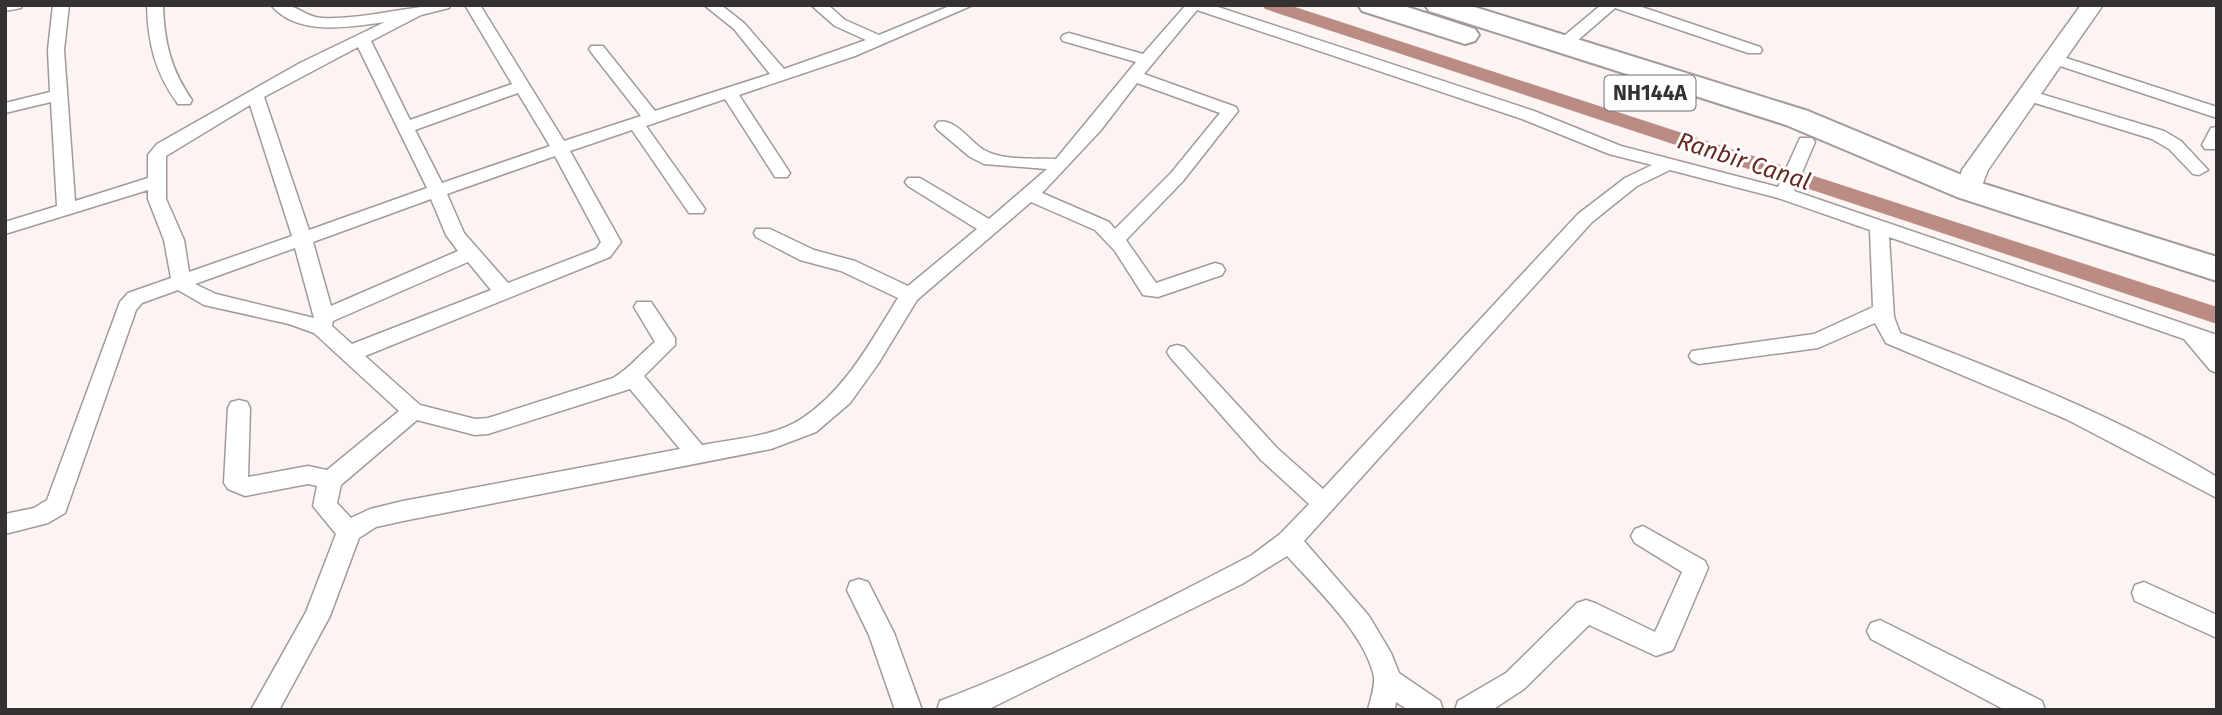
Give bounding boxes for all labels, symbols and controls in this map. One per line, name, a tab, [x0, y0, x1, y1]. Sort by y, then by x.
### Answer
road number: NH144A	[1604, 76, 1696, 110]
water label: Ranbir Canal	[1674, 126, 1814, 196]

